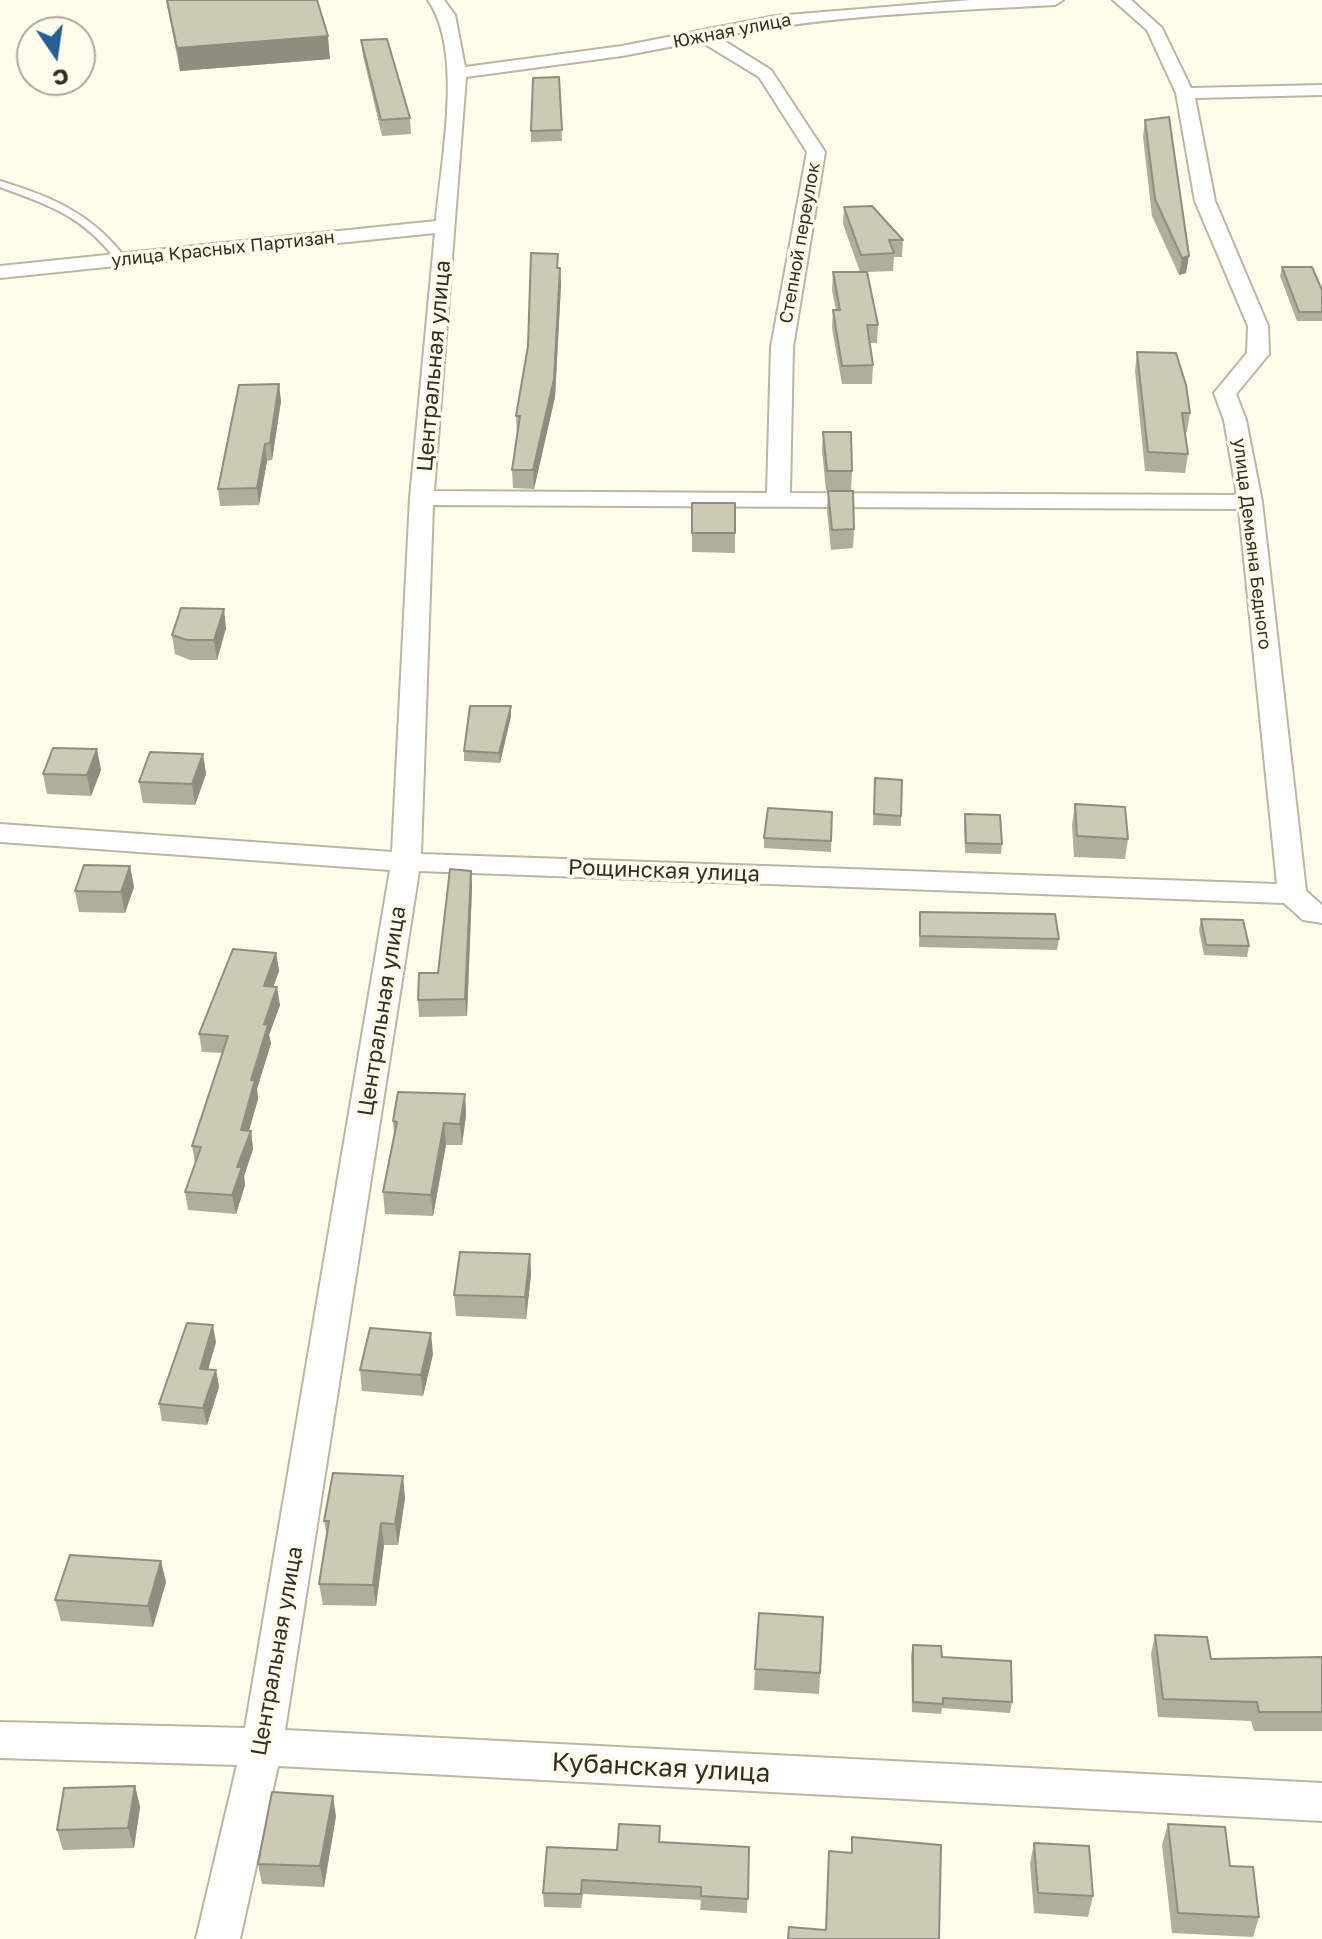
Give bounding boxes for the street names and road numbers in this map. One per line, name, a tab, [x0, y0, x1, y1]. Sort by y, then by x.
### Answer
street label: Южная улица	[671, 9, 793, 53]
street label: Степной переулок	[775, 161, 825, 325]
street label: улица Красных Партизан	[110, 227, 336, 271]
street label: Центральная улица	[412, 259, 456, 473]
street label: улица Демьяна Бедного	[1228, 437, 1276, 651]
street label: Рощинская улица	[568, 854, 760, 888]
street label: Центральная улица	[352, 904, 412, 1118]
street label: Центральная улица	[246, 1544, 308, 1758]
street label: Кубанская улица	[551, 1747, 771, 1789]

